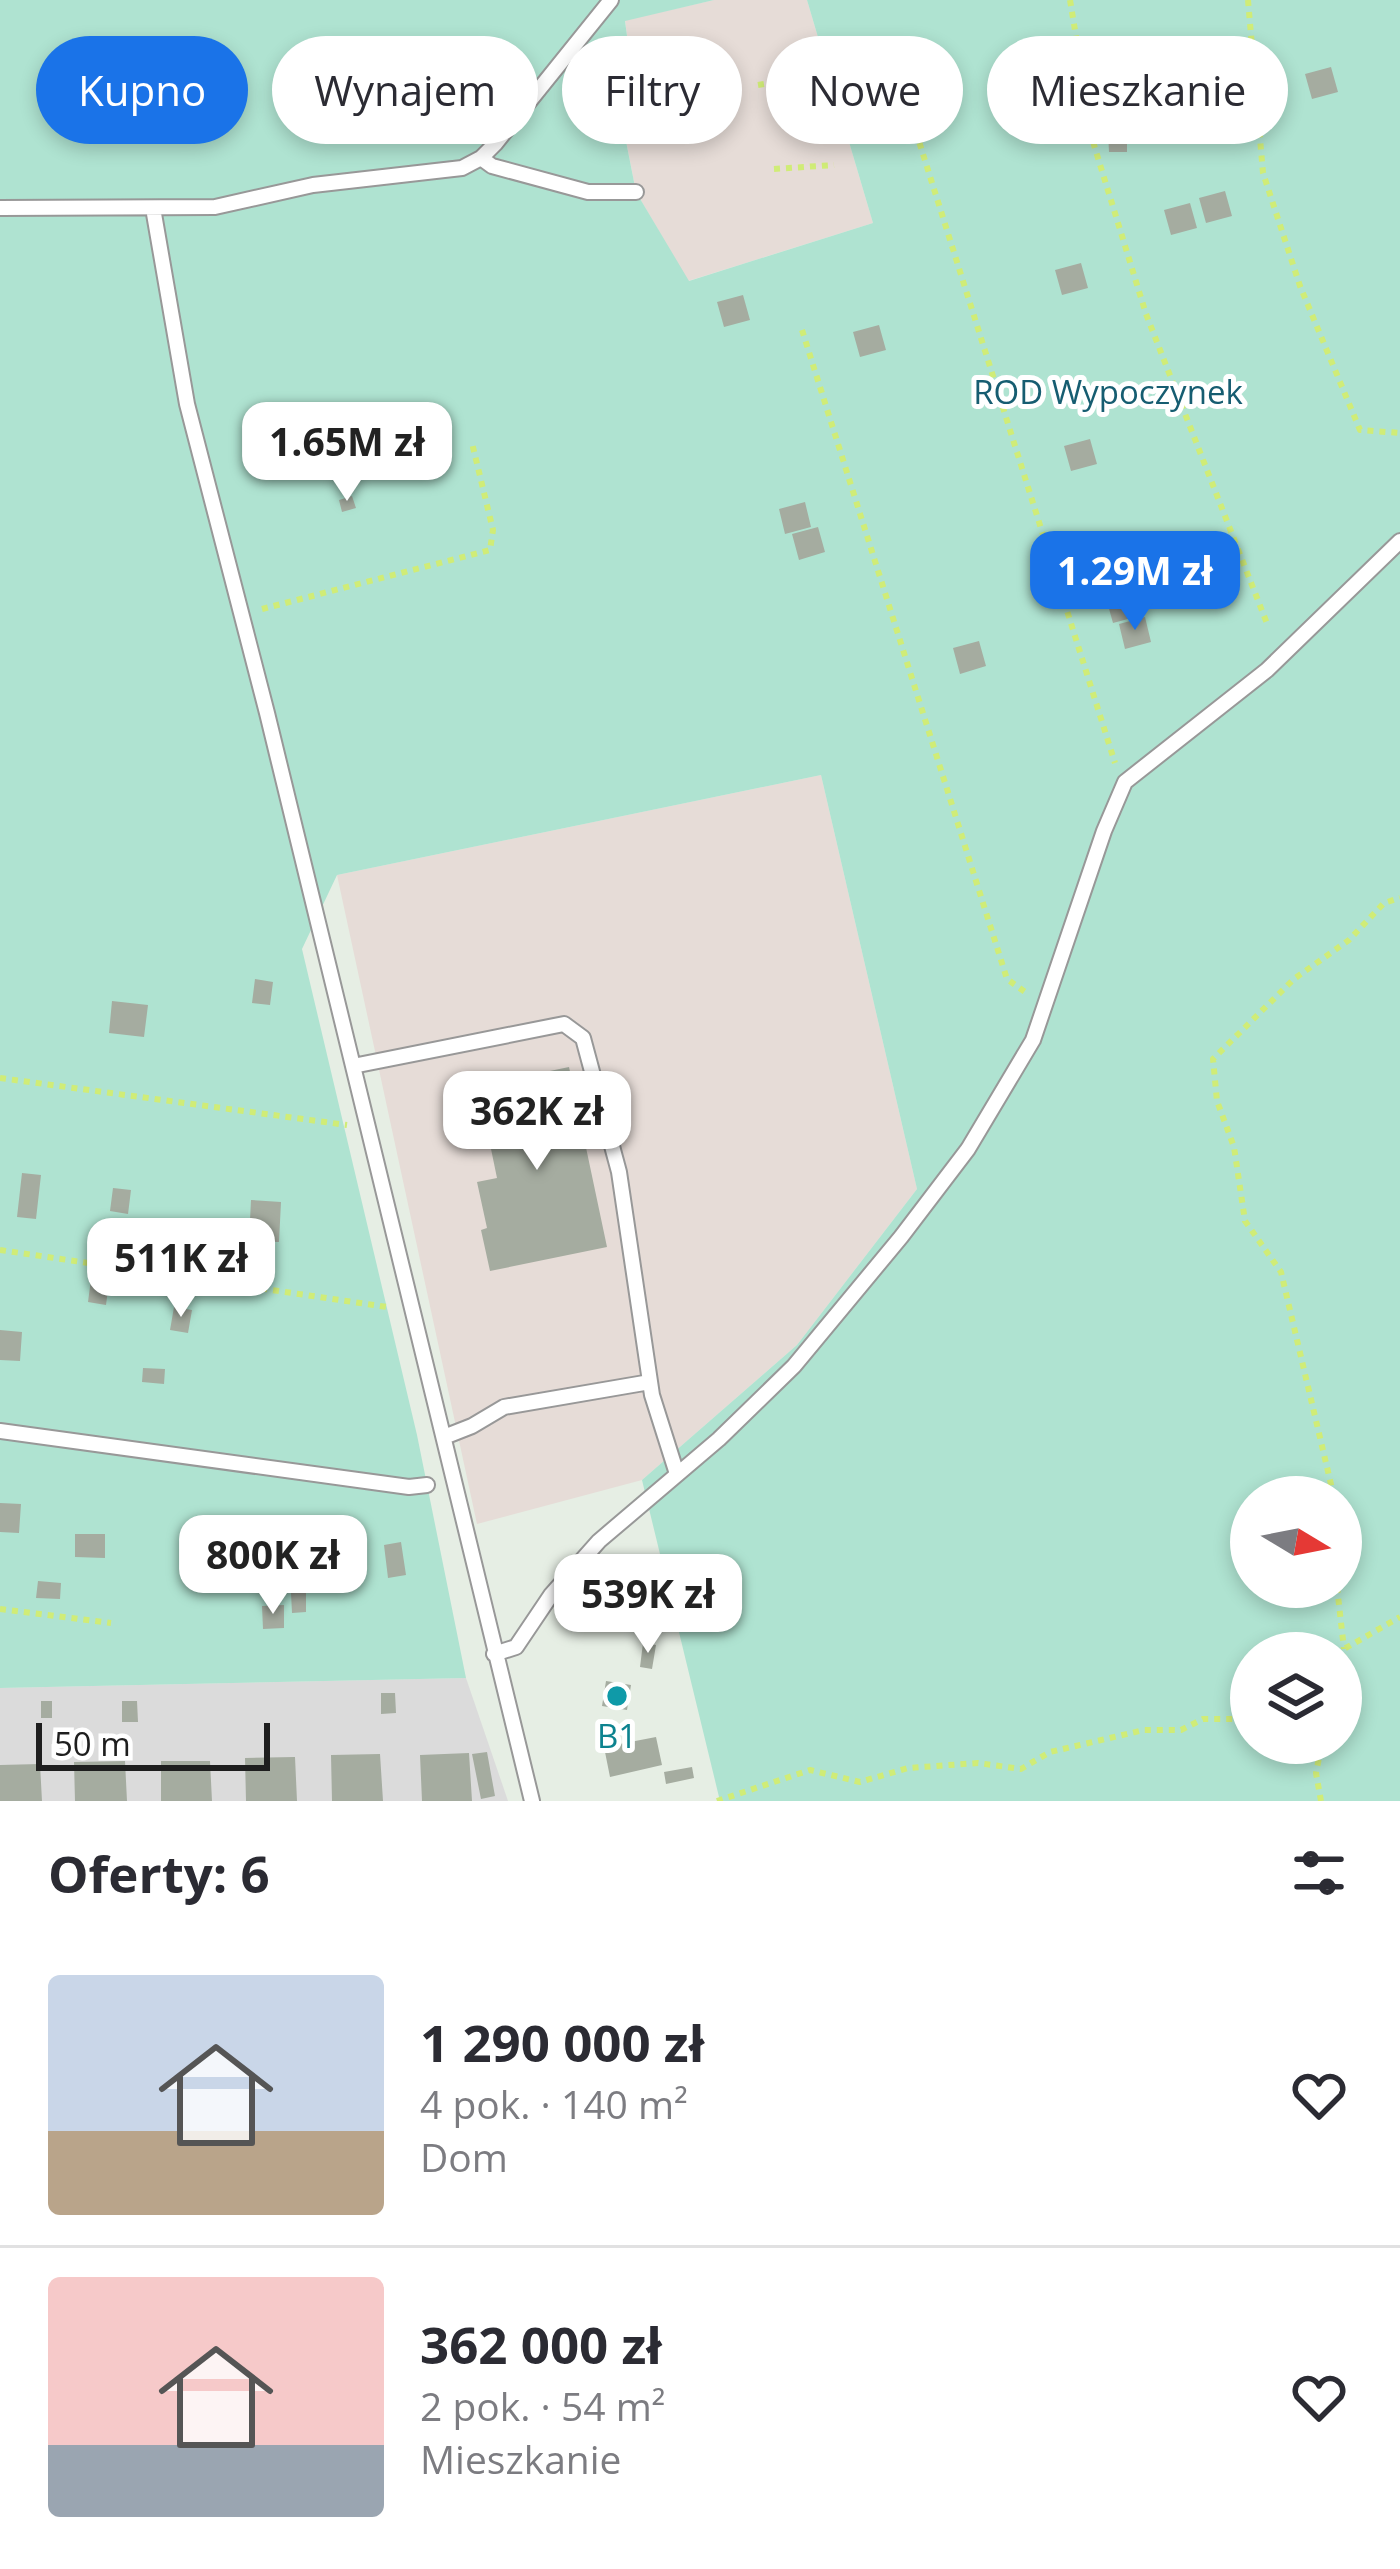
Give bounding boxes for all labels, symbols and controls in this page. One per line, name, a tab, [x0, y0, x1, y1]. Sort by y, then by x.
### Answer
chip: Kupno	[36, 36, 248, 144]
chip: Wynajem	[272, 36, 538, 144]
chip: Filtry	[562, 36, 742, 144]
chip: Nowe	[766, 36, 963, 144]
chip: Mieszkanie	[987, 36, 1288, 144]
park label: ROD Wypoczynek	[973, 369, 1243, 414]
pin: 1.65M zł	[223, 402, 471, 504]
text: 1.65M zł	[269, 414, 425, 467]
pin: 1.29M zł	[1011, 531, 1259, 633]
text: 1.29M zł	[1057, 543, 1213, 596]
pin: 362K zł	[426, 1071, 648, 1173]
text: 362K zł	[470, 1083, 604, 1136]
pin: 511K zł	[70, 1218, 292, 1320]
text: 511K zł	[114, 1230, 248, 1283]
north arrow	[1230, 1476, 1362, 1608]
map controls	[1230, 1476, 1362, 1764]
pin: 800K zł	[162, 1515, 384, 1617]
text: 800K zł	[206, 1527, 340, 1580]
pin: 539K zł	[537, 1554, 759, 1656]
text: 539K zł	[581, 1566, 715, 1619]
button: layers	[1230, 1632, 1362, 1764]
marker: B1	[604, 1683, 630, 1709]
place label: B1	[597, 1713, 637, 1758]
scale bar	[36, 1717, 270, 1770]
text: 50 m	[54, 1721, 131, 1766]
text: Oferty: 6	[48, 1838, 270, 1908]
icon: filters	[1286, 1840, 1352, 1906]
text: 1 290 000 zł	[420, 2007, 704, 2077]
icon: home	[144, 2023, 288, 2167]
icon: heart	[1286, 2062, 1352, 2128]
text: 4 pok. · 140 m²	[420, 2077, 688, 2130]
text: Dom	[420, 2130, 508, 2183]
text: 362 000 zł	[420, 2309, 662, 2379]
icon: home	[144, 2325, 288, 2469]
icon: heart	[1286, 2364, 1352, 2430]
text: 2 pok. · 54 m²	[420, 2379, 665, 2432]
text: Mieszkanie	[420, 2432, 622, 2485]

